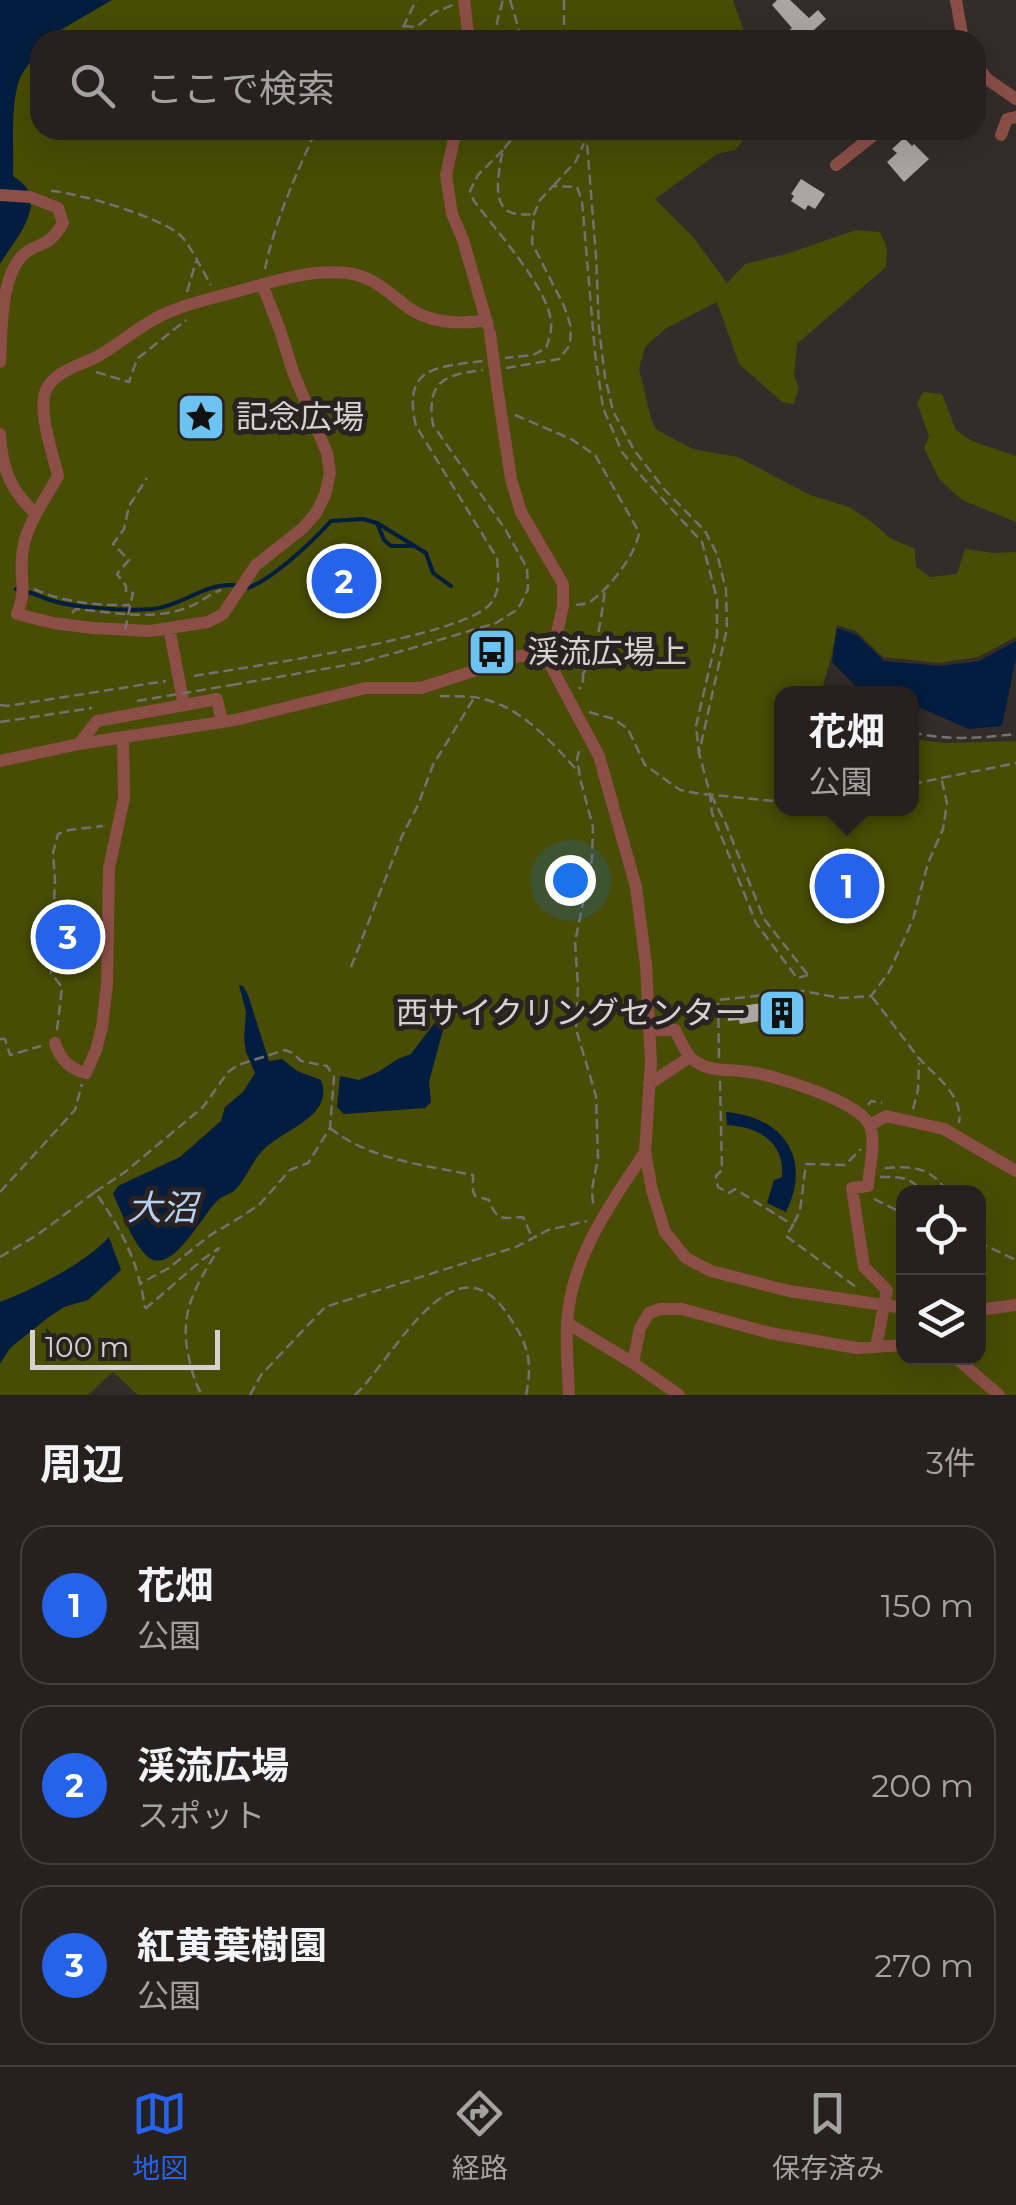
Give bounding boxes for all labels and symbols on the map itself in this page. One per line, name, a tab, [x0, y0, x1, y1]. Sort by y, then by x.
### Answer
place icon: 記念広場	[175, 391, 227, 443]
place label: 記念広場	[236, 397, 364, 436]
pin: 2	[312, 544, 376, 618]
bus stop icon: 渓流広場上	[466, 626, 518, 678]
place label: 渓流広場上	[527, 632, 687, 671]
pin: 1	[814, 848, 880, 924]
your location	[545, 855, 596, 906]
pin: 3	[36, 900, 100, 974]
building icon: 西サイクリングセンター	[756, 987, 808, 1039]
place label: 西サイクリングセンター	[396, 993, 747, 1032]
water label: 大沼	[127, 1186, 202, 1229]
scale bar	[30, 1325, 220, 1370]

